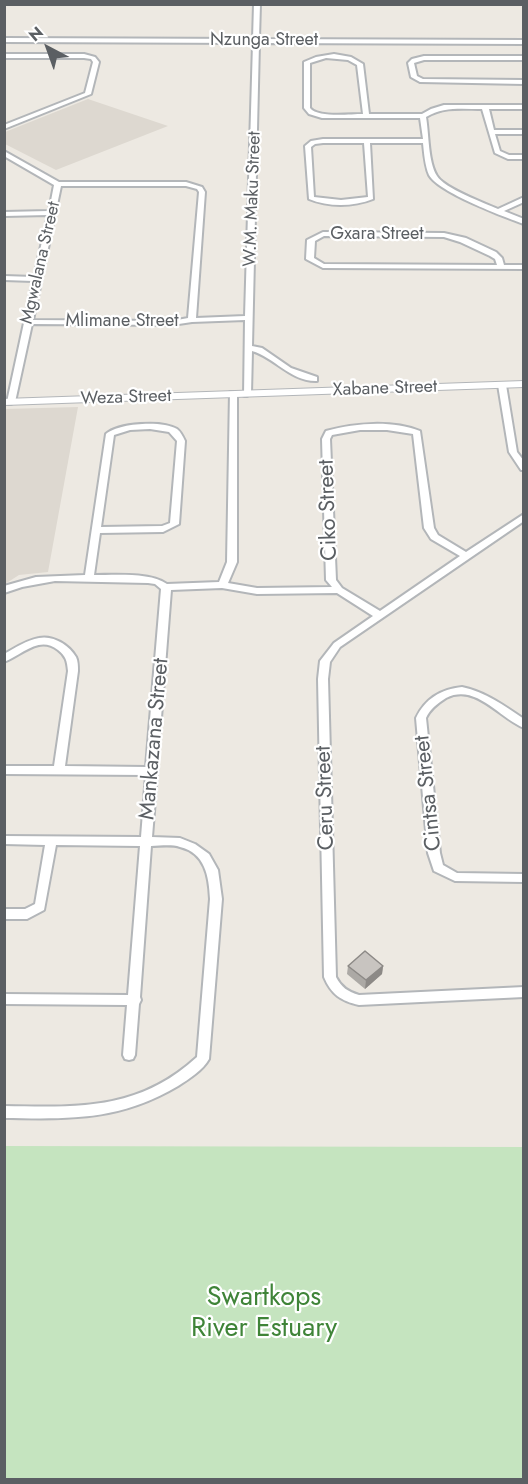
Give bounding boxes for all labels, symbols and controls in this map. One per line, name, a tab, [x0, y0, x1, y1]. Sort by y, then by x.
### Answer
north arrow	[18, 18, 78, 78]
text: N	[24, 21, 48, 47]
street label: Nzunga Street	[210, 30, 318, 52]
street label: W.M. Maku Street	[240, 131, 266, 267]
street label: Mgwalana Street	[16, 200, 66, 326]
street label: Gxara Street	[330, 224, 424, 246]
street label: Mlimane Street	[65, 311, 179, 333]
street label: Xabane Street	[332, 376, 438, 402]
street label: Weza Street	[80, 386, 172, 410]
street label: Ciko Street	[314, 459, 344, 561]
street label: Mankazana Street	[135, 657, 175, 821]
street label: Cintsa Street	[410, 734, 448, 852]
street label: Ceru Street	[311, 745, 341, 851]
park label: Swartkops River Estuary	[191, 1282, 337, 1345]

